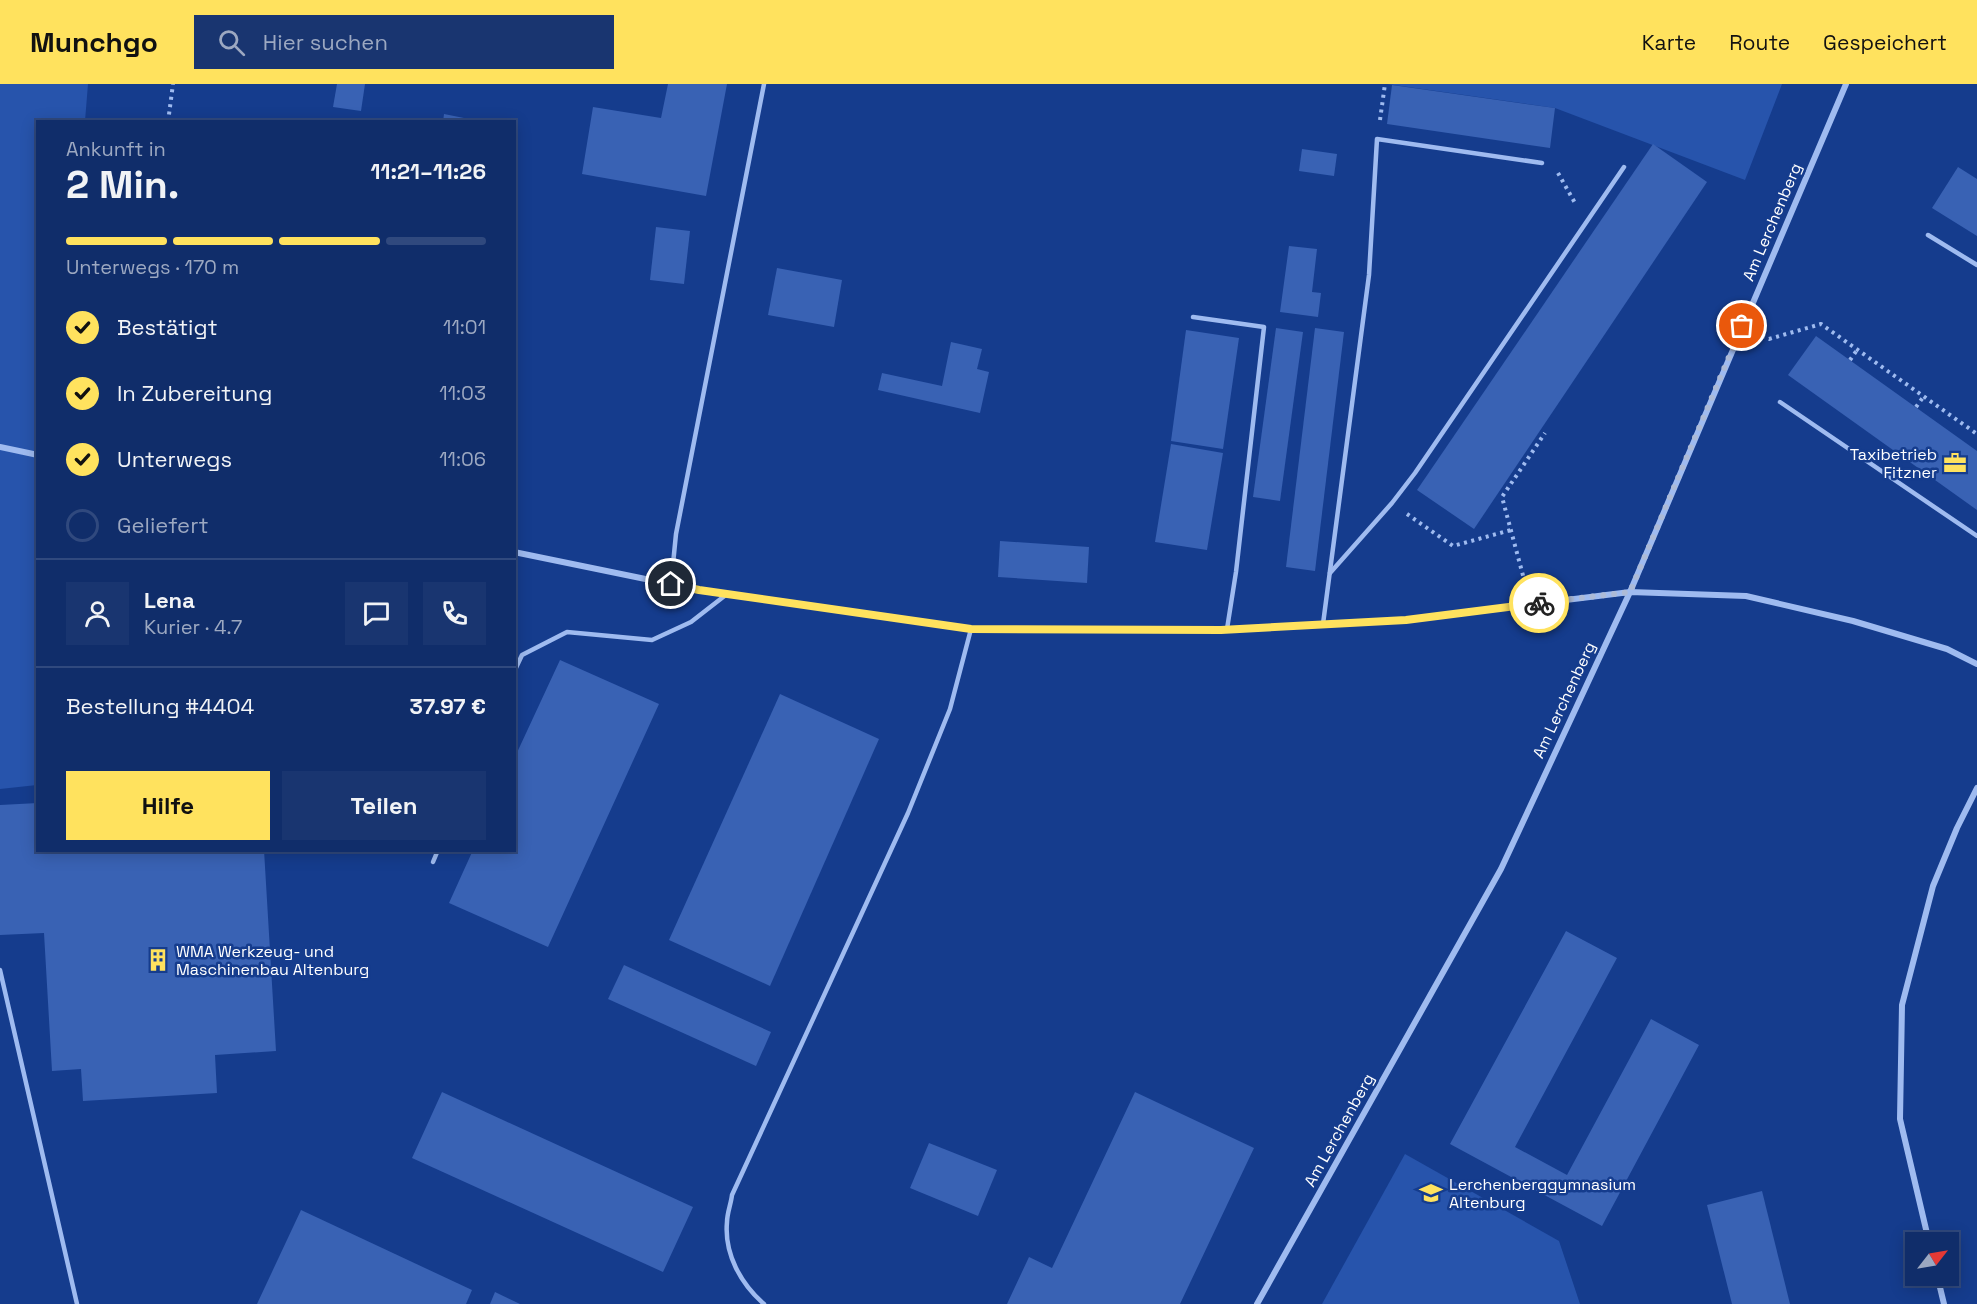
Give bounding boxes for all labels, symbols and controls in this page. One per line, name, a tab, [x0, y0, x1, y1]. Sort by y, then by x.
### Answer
search box	[194, 15, 614, 69]
text: Munchgo	[30, 24, 158, 60]
icon: search	[215, 26, 248, 59]
text: Hier suchen	[263, 28, 388, 56]
text: Karte	[1642, 29, 1696, 56]
text: Route	[1729, 29, 1790, 56]
text: Gespeichert	[1823, 29, 1947, 56]
text: Ankunft in	[66, 136, 166, 162]
text: 11:21–11:26	[371, 157, 486, 185]
text: 2 Min.	[66, 160, 180, 209]
street label: Am Lerchenberg	[1738, 160, 1806, 284]
text: Unterwegs · 170 m	[66, 254, 239, 280]
pin	[1716, 300, 1767, 351]
icon: bag	[1725, 309, 1758, 342]
icon: check	[66, 311, 99, 344]
text: Bestätigt	[117, 313, 218, 341]
text: 11:01	[443, 314, 486, 340]
icon: check	[66, 377, 99, 410]
text: In Zubereitung	[117, 379, 272, 407]
text: 11:03	[439, 380, 486, 406]
icon: check	[66, 443, 99, 476]
place label: Taxibetrieb Fitzner	[1850, 444, 1937, 483]
text: Unterwegs	[117, 445, 232, 473]
text: 11:06	[439, 446, 486, 472]
office icon: Taxibetrieb Fitzner	[1942, 450, 1968, 476]
text: Geliefert	[117, 511, 209, 539]
pin	[645, 558, 696, 609]
icon: home	[654, 567, 687, 600]
courier	[1509, 573, 1569, 633]
button: person	[66, 582, 129, 645]
button: chat	[345, 582, 408, 645]
button: phone	[423, 582, 486, 645]
text: Lena	[144, 586, 195, 614]
icon: bike	[1523, 587, 1556, 620]
text: Kurier · 4.7	[144, 614, 242, 640]
street label: Am Lerchenberg	[1528, 638, 1600, 762]
text: Bestellung #4404	[66, 692, 254, 720]
text: 37.97 €	[410, 692, 486, 720]
button: Hilfe	[66, 771, 270, 840]
button: Teilen	[282, 771, 486, 840]
place label: WMA Werkzeug- und Maschinenbau Altenburg	[176, 941, 369, 980]
building icon: WMA Werkzeug- und Maschinenbau Altenburg	[145, 947, 171, 973]
street label: Am Lerchenberg	[1299, 1070, 1379, 1190]
place label: Lerchenberggymnasium Altenburg	[1449, 1174, 1636, 1213]
school or university icon: Lerchenberggymnasium Altenburg	[1418, 1180, 1444, 1206]
north arrow	[1905, 1232, 1959, 1286]
map controls	[1905, 1232, 1959, 1286]

